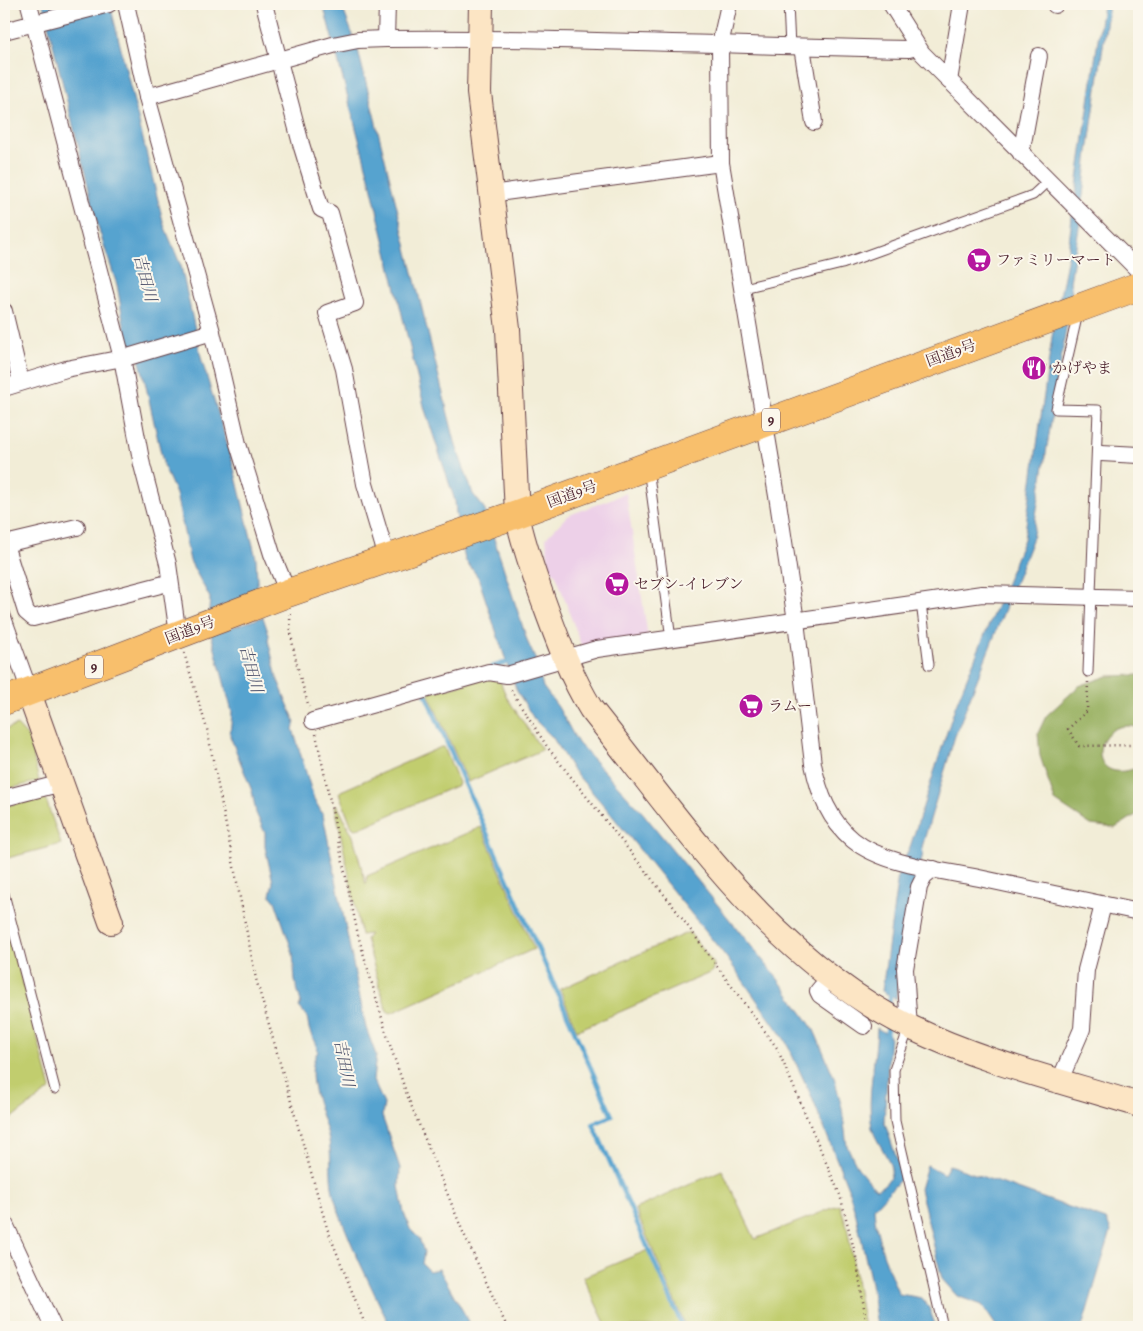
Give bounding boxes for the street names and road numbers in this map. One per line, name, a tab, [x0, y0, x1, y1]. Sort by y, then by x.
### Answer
street label: 国道9号	[923, 335, 979, 371]
road number: 9	[762, 408, 780, 432]
street label: 国道9号	[544, 476, 600, 512]
street label: 国道9号	[162, 611, 218, 649]
road number: 9	[85, 656, 103, 679]

